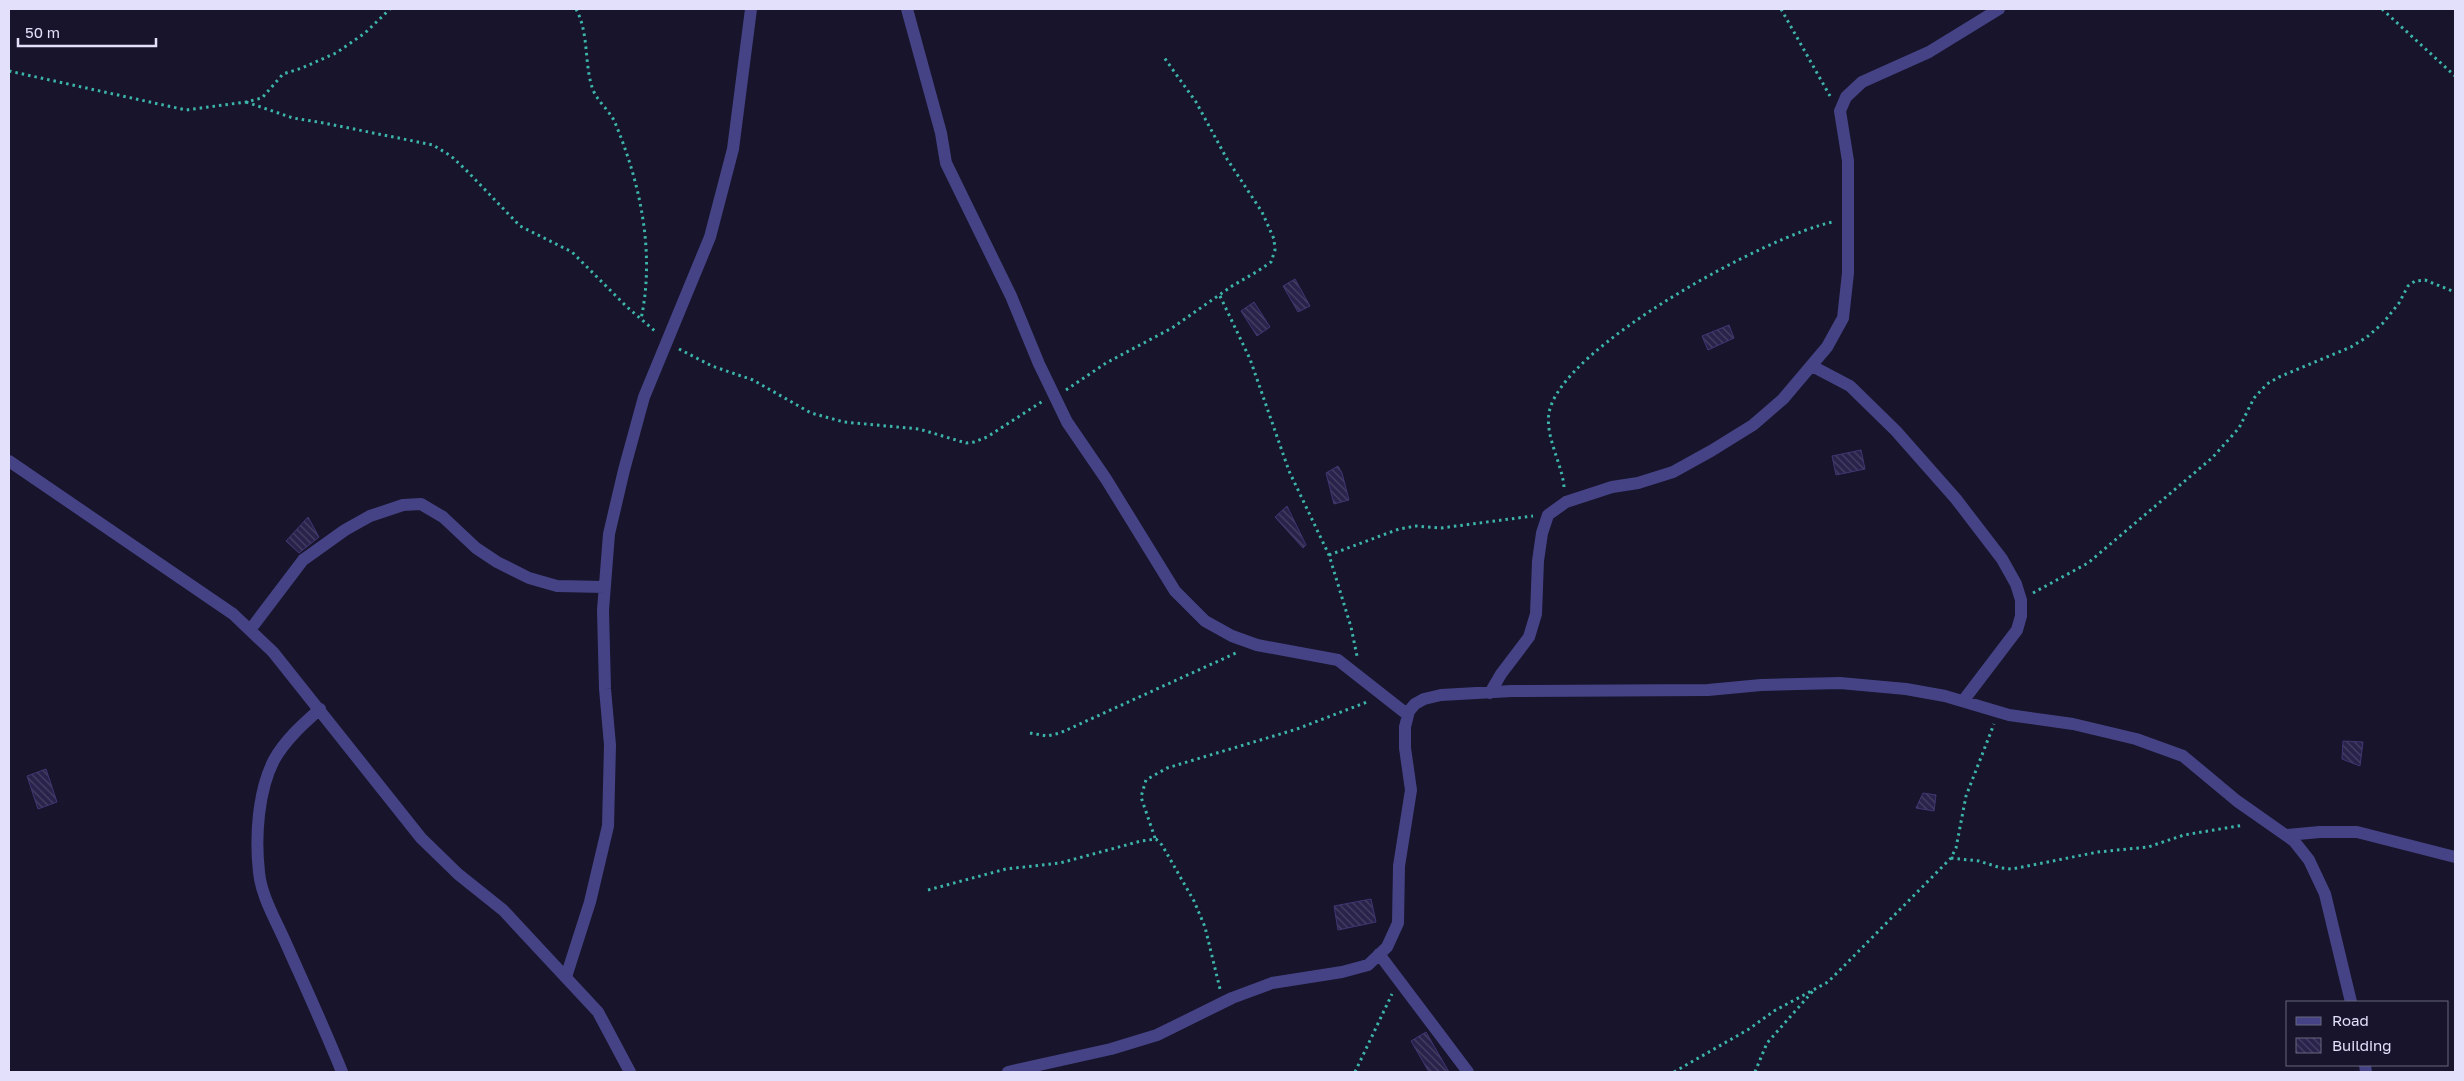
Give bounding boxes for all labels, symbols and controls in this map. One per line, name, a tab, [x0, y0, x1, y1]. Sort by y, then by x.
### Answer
scale bar	[18, 15, 155, 47]
text: 50 m	[25, 23, 60, 41]
legend	[2286, 1001, 2449, 1066]
text: Road	[2332, 1011, 2369, 1029]
text: Building	[2332, 1036, 2392, 1054]

